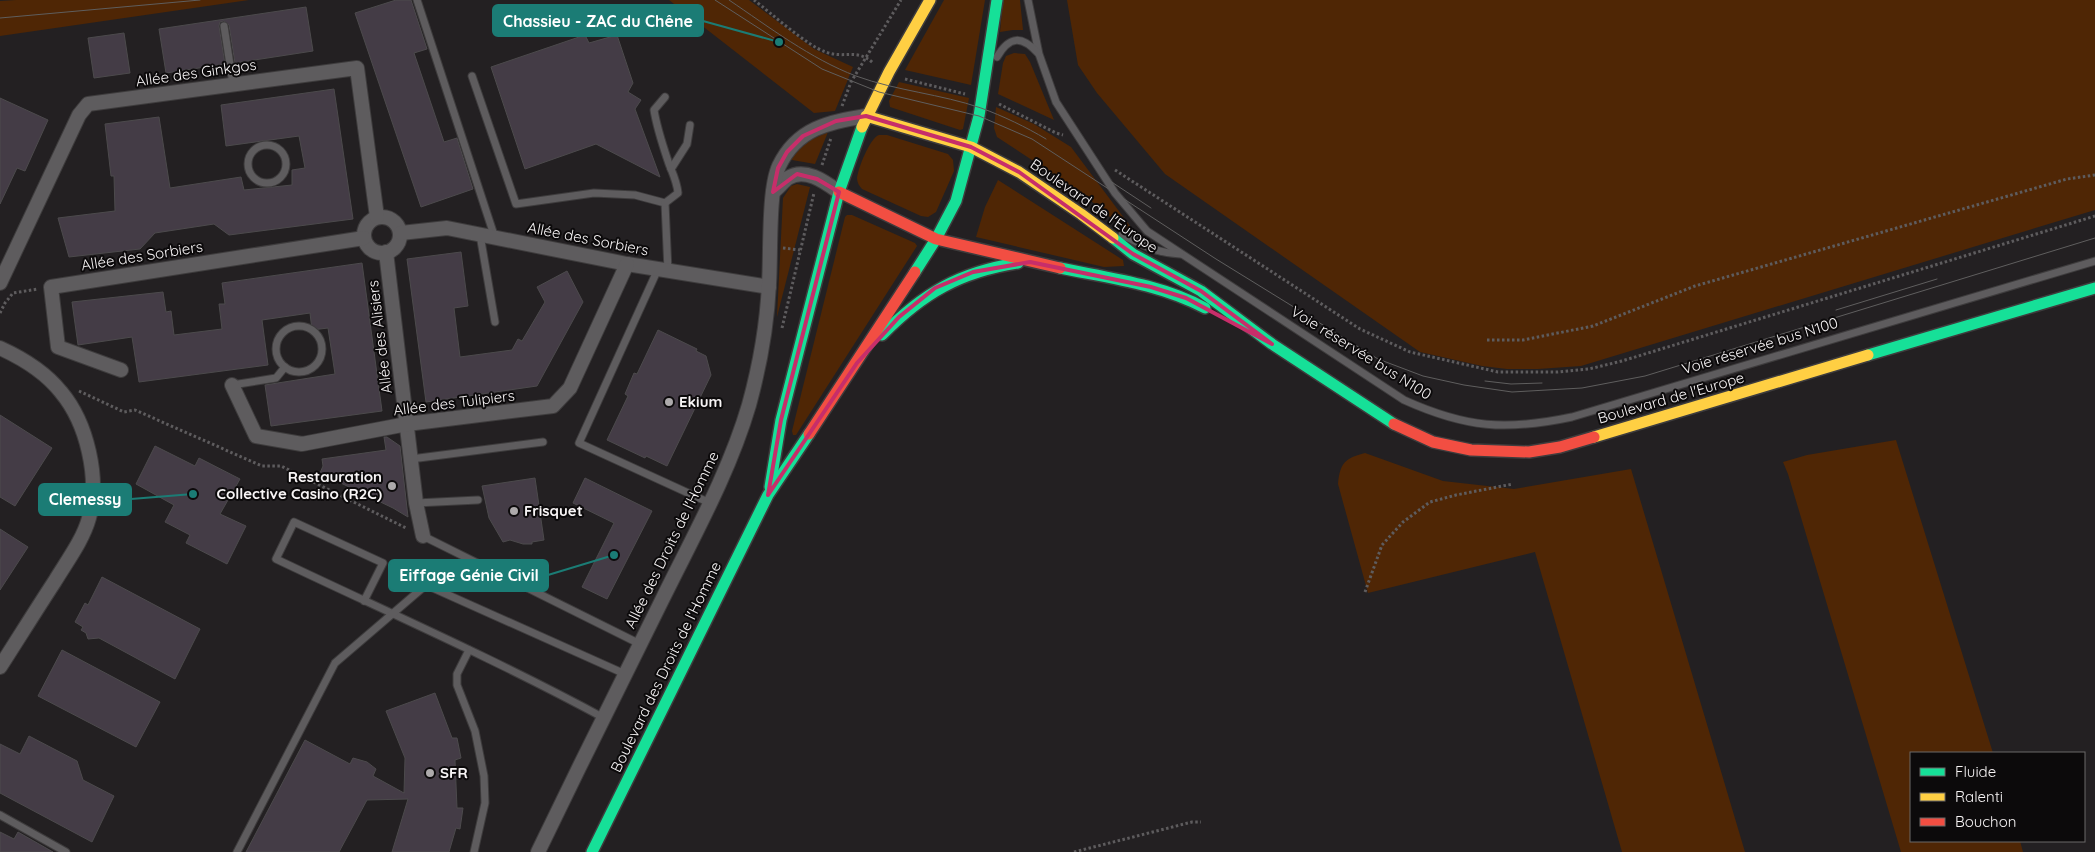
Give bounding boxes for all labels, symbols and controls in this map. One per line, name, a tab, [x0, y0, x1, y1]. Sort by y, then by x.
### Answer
callout: Chassieu - ZAC du Chêne	[493, 5, 703, 36]
text: Chassieu - ZAC du Chêne	[503, 11, 693, 31]
street label: Allée des Ginkgos	[134, 55, 258, 90]
street label: Boulevard de l'Europe	[1027, 154, 1162, 257]
street label: Allée des Sorbiers	[526, 217, 650, 260]
street label: Allée des Sorbiers	[80, 236, 204, 275]
street label: Allée des Alisiers	[363, 279, 396, 395]
street label: Voie réservée bus N100	[1287, 301, 1435, 404]
street label: Voie réservée bus N100	[1679, 313, 1840, 378]
street label: Boulevard de l'Europe	[1595, 367, 1746, 428]
street label: Allée des Tulipiers	[392, 386, 516, 419]
place label: Ekium	[679, 392, 722, 411]
marker: Ekium	[663, 396, 675, 408]
street label: Allée des Droits de l'Homme	[620, 448, 723, 632]
place label: Restauration Collective Casino (R2C)	[217, 467, 382, 503]
marker: Restauration Collective Casino (R2C)	[386, 480, 398, 492]
callout: Clemessy	[39, 484, 131, 515]
text: Clemessy	[49, 489, 121, 509]
place label: Frisquet	[524, 501, 583, 520]
marker: Frisquet	[508, 505, 520, 517]
street label: Boulevard des Droits de l'Homme	[606, 558, 725, 775]
callout: Eiffage Génie Civil	[389, 560, 548, 591]
text: Eiffage Génie Civil	[399, 565, 539, 585]
legend	[1910, 752, 2085, 842]
text: Fluide	[1955, 762, 1996, 781]
place label: SFR	[440, 763, 468, 782]
marker: SFR	[424, 767, 436, 779]
text: Ralenti	[1955, 787, 2003, 806]
text: Bouchon	[1955, 812, 2016, 831]

